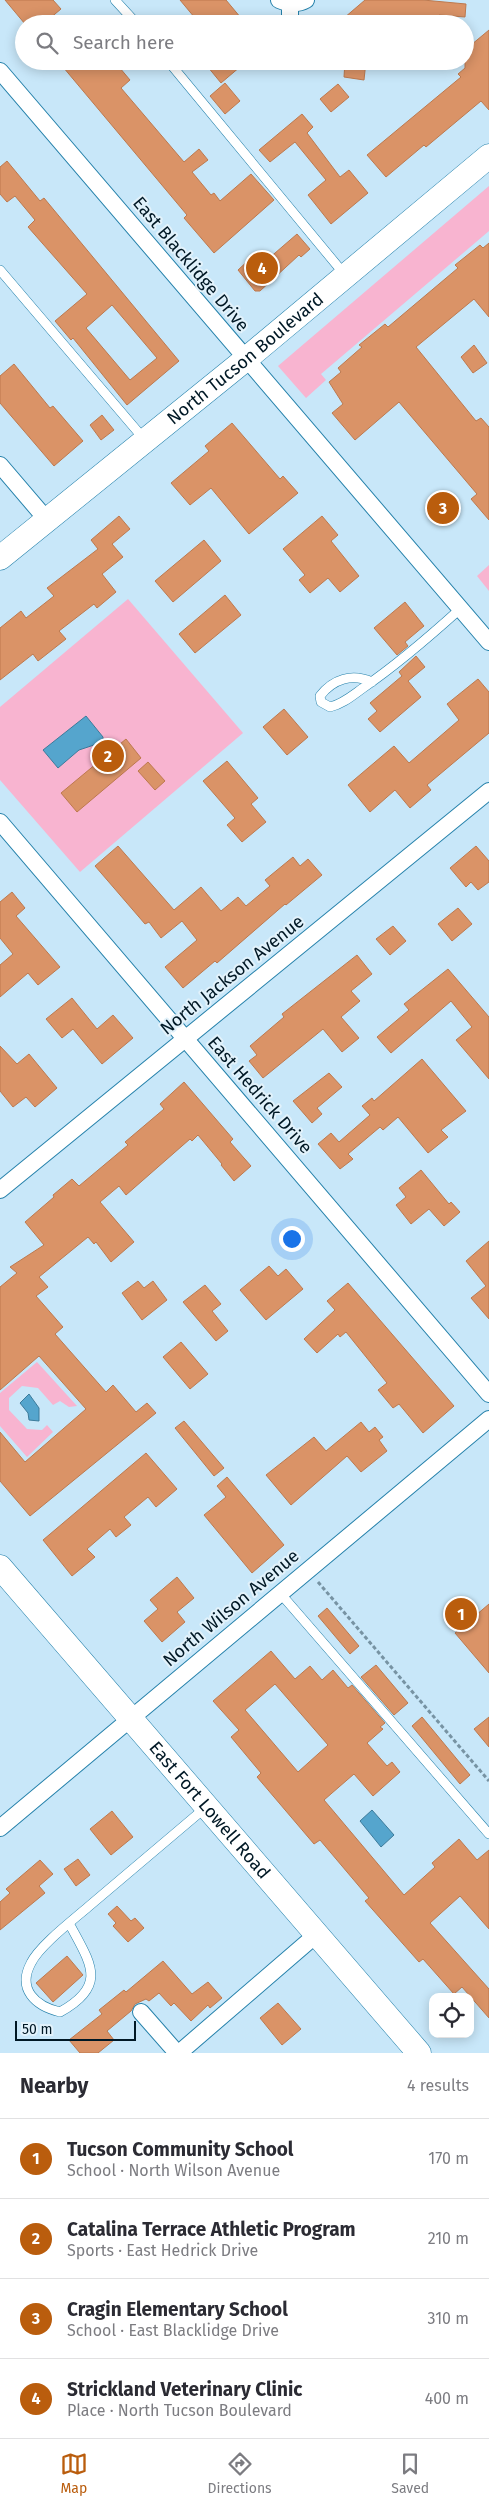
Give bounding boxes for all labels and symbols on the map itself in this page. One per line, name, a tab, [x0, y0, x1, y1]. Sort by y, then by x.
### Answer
street label: East Blacklidge Drive	[128, 192, 254, 336]
pin: 4	[246, 249, 278, 287]
street label: North Tucson Boulevard	[163, 288, 328, 429]
pin: 3	[427, 489, 459, 527]
pin: 2	[92, 737, 124, 775]
street label: North Jackson Avenue	[156, 910, 308, 1040]
street label: East Hedrick Drive	[203, 1032, 317, 1158]
your location	[279, 1226, 305, 1252]
street label: North Wilson Avenue	[159, 1545, 303, 1671]
pin: 1	[445, 1595, 477, 1633]
street label: East Fort Lowell Road	[144, 1737, 275, 1883]
scale bar	[15, 2018, 136, 2041]

